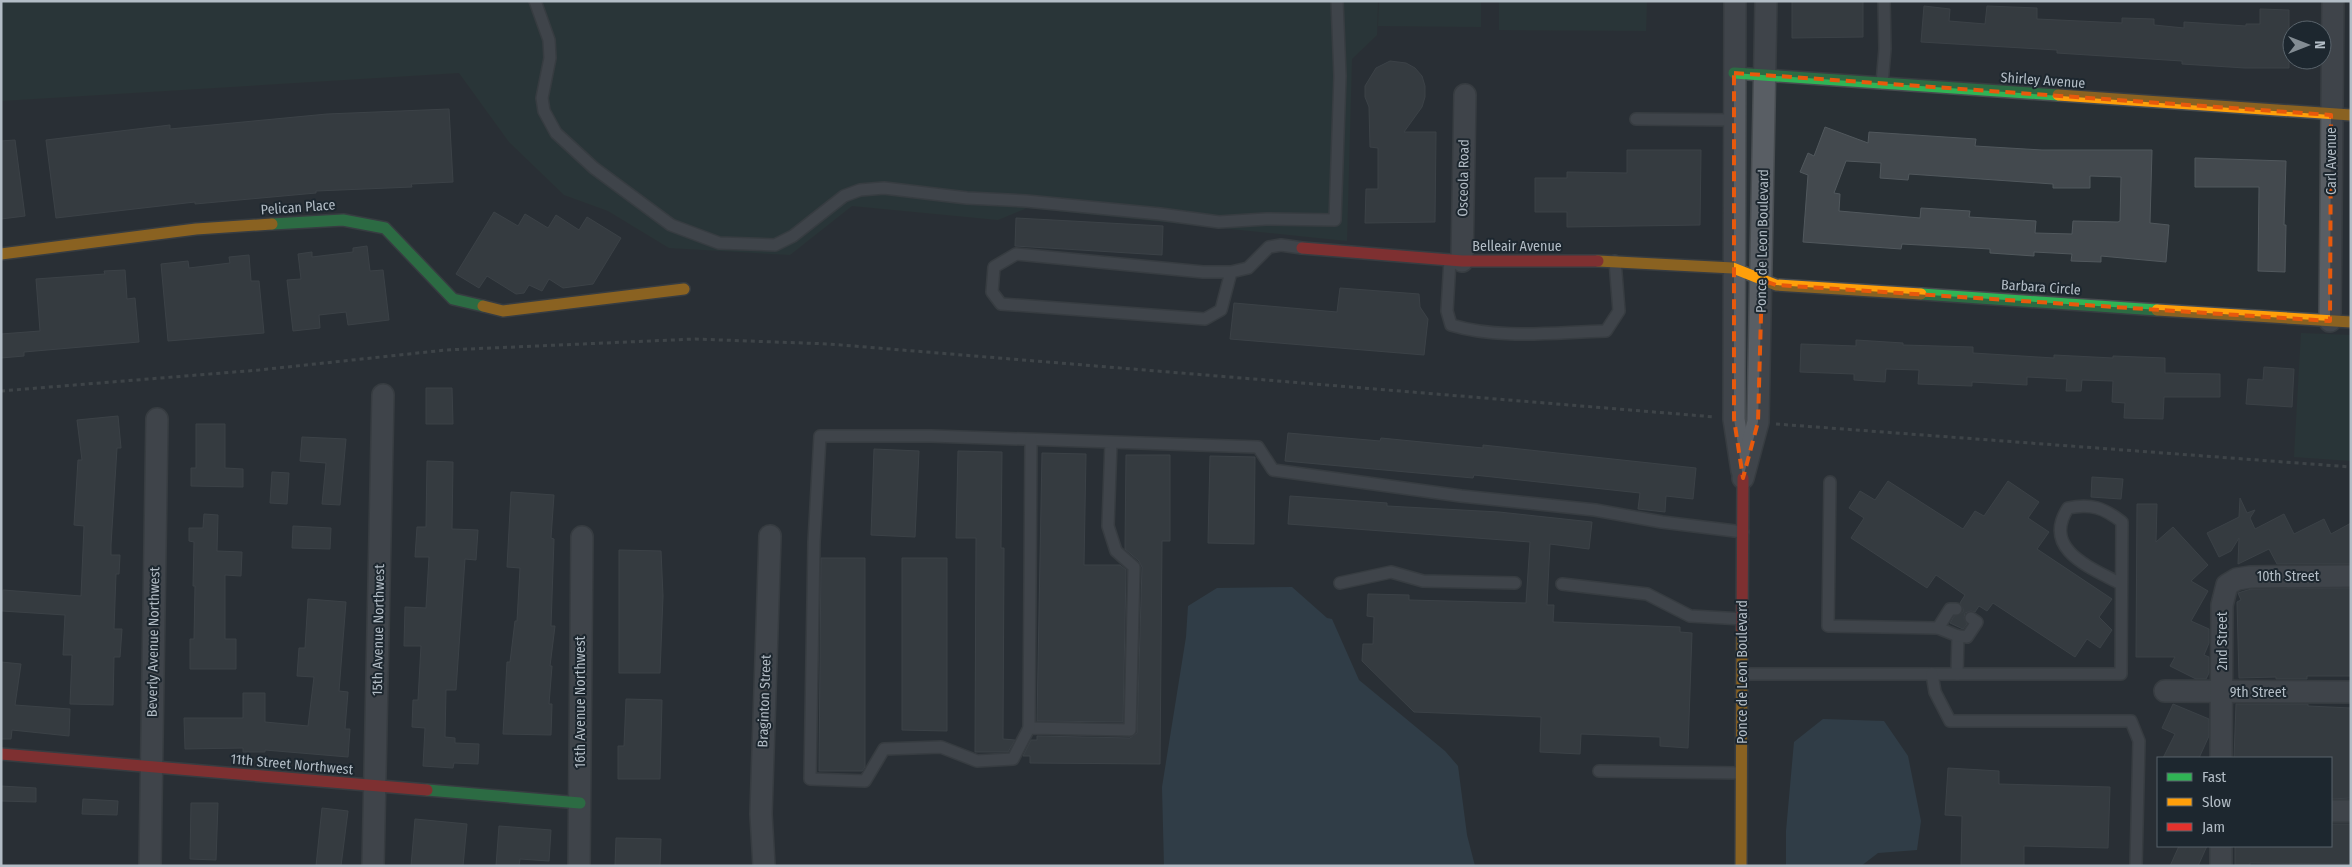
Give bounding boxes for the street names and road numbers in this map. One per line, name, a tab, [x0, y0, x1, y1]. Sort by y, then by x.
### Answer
street label: Shirley Avenue	[2000, 69, 2086, 92]
street label: Carl Avenue	[2323, 127, 2340, 195]
street label: Osceola Road	[1454, 139, 1473, 217]
street label: Ponce de Leon Boulevard	[1753, 169, 1772, 313]
street label: Pelican Place	[260, 196, 336, 219]
street label: Belleair Avenue	[1472, 238, 1562, 255]
street label: Barbara Circle	[2001, 276, 2081, 299]
street label: 15th Avenue Northwest	[369, 564, 388, 696]
street label: Beverly Avenue Northwest	[144, 566, 163, 717]
street label: 10th Street	[2257, 568, 2320, 585]
street label: Ponce de Leon Boulevard	[1734, 600, 1751, 744]
street label: 2nd Street	[2214, 611, 2231, 670]
street label: 16th Avenue Northwest	[572, 635, 589, 768]
street label: Braginton Street	[754, 654, 775, 748]
street label: 9th Street	[2230, 684, 2287, 701]
street label: 11th Street Northwest	[230, 751, 354, 778]

